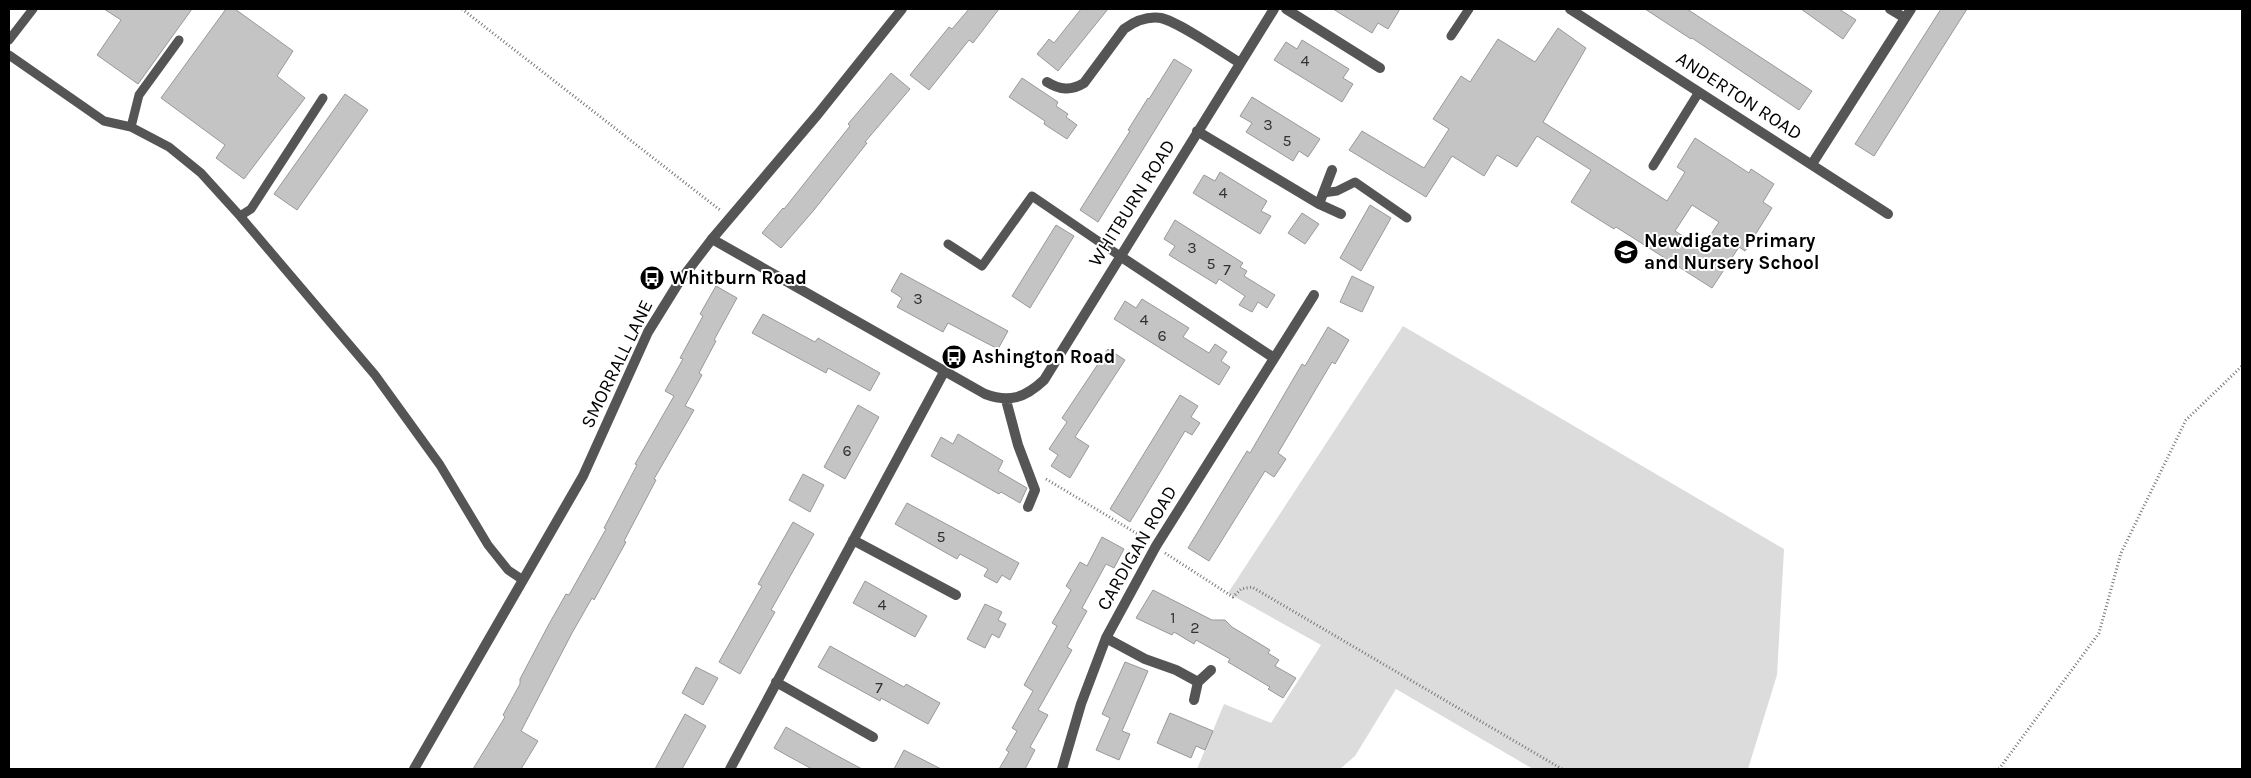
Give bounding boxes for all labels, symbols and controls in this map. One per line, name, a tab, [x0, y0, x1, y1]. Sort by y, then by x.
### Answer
street label: ANDERTON ROAD	[1672, 47, 1806, 145]
house number: 4	[1301, 51, 1310, 70]
house number: 3	[1263, 115, 1273, 134]
house number: 5	[1282, 131, 1292, 150]
street label: WHITBURN ROAD	[1084, 136, 1180, 270]
house number: 4	[1219, 183, 1228, 202]
place label: Newdigate Primary and Nursery School	[1644, 230, 1820, 274]
house number: 3	[1187, 238, 1197, 257]
school or university icon: Newdigate Primary and Nursery School	[1613, 239, 1639, 265]
house number: 5	[1206, 254, 1216, 273]
house number: 7	[1223, 260, 1231, 279]
bus stop icon: Whitburn Road	[639, 265, 665, 291]
place label: Whitburn Road	[670, 267, 807, 289]
house number: 3	[913, 289, 923, 308]
street label: SMORRALL LANE	[576, 296, 658, 432]
house number: 4	[1140, 310, 1149, 329]
house number: 6	[1157, 326, 1167, 345]
bus stop icon: Ashington Road	[941, 344, 967, 370]
place label: Ashington Road	[972, 346, 1116, 368]
house number: 6	[842, 441, 852, 460]
street label: CARDIGAN ROAD	[1092, 482, 1182, 614]
house number: 5	[936, 527, 946, 546]
house number: 4	[878, 595, 887, 614]
house number: 1	[1170, 608, 1176, 627]
house number: 2	[1190, 618, 1200, 637]
house number: 7	[875, 678, 883, 697]

